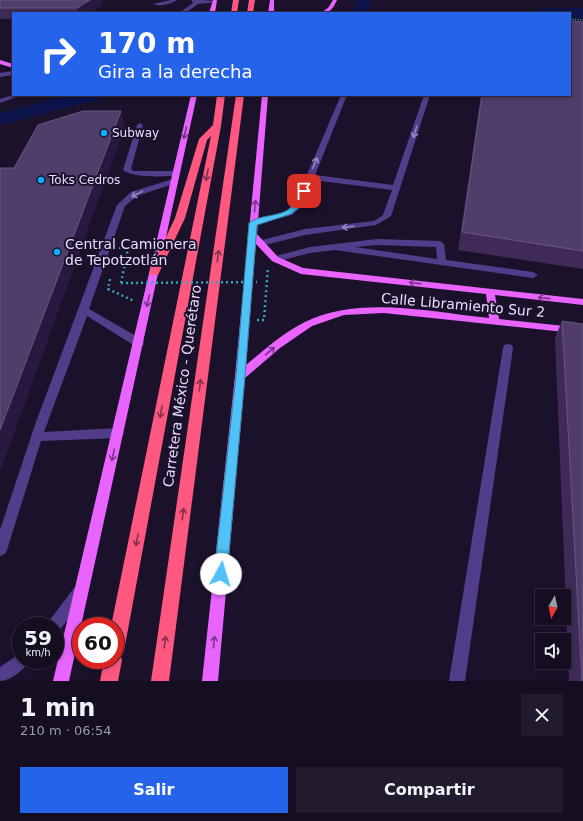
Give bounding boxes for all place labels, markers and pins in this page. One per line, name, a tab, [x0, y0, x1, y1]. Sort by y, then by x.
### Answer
place label: Subway	[112, 126, 159, 140]
marker: Subway	[99, 128, 109, 138]
place label: Toks Cedros	[48, 173, 120, 187]
pin	[287, 174, 321, 208]
marker: Toks Cedros	[36, 175, 46, 185]
place label: Central Camionera de Tepotzotlán	[65, 236, 197, 268]
marker: Central Camionera de Tepotzotlán	[52, 247, 62, 257]

